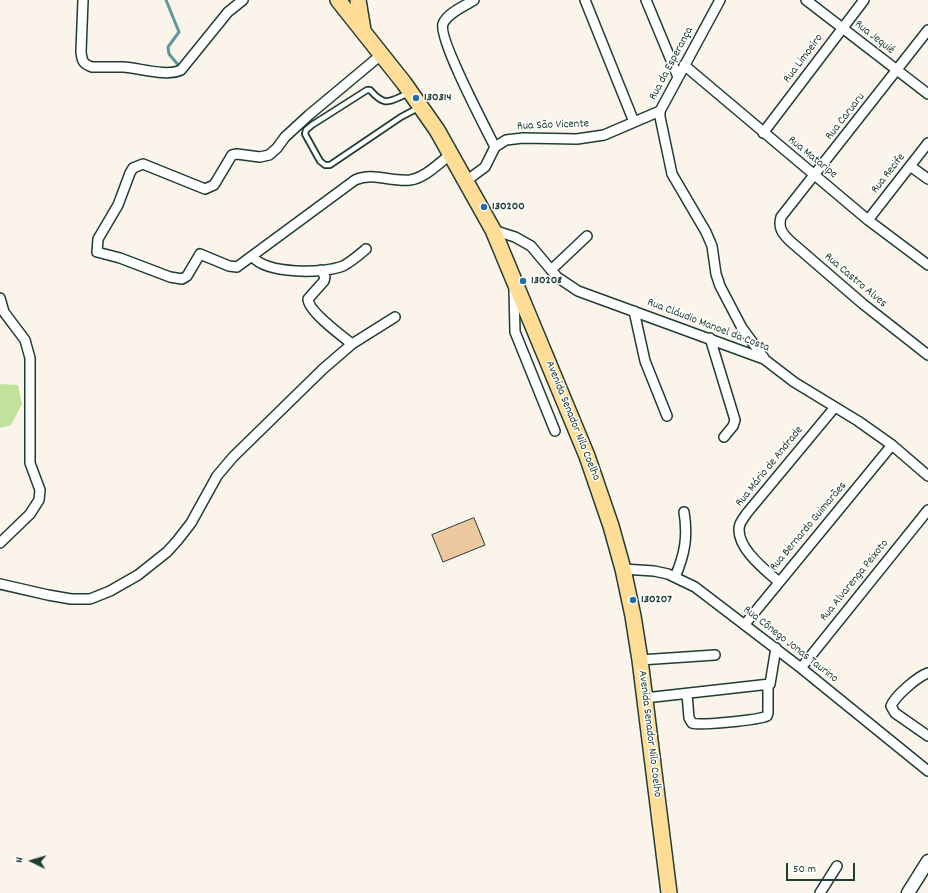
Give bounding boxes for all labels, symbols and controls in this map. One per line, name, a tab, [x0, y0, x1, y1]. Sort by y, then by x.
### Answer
street label: Rua Jequié	[851, 18, 897, 58]
street label: Rua da Esperança	[647, 25, 697, 103]
street label: Rua Limoeiro	[781, 32, 827, 86]
place label: 130314	[424, 91, 451, 105]
street label: Rua Caruaru	[823, 91, 869, 143]
marker: 130314	[411, 93, 421, 103]
street label: Rua São Vicente	[517, 118, 589, 134]
street label: Rua Mataripe	[784, 134, 840, 182]
street label: Rua Recife	[869, 151, 909, 197]
place label: 130200	[492, 200, 525, 214]
marker: 130200	[479, 202, 489, 212]
street label: Rua Castro Alves	[821, 251, 889, 311]
place label: 130208	[531, 274, 562, 288]
marker: 130208	[518, 276, 528, 286]
street label: Rua Cláudio Manoel da Costa	[645, 296, 771, 356]
street label: Avenida Senador Nilo Coelho	[541, 359, 603, 483]
street label: Rua Mário de Andrade	[733, 424, 807, 510]
street label: Rua Bernardo Guimarães	[767, 479, 851, 575]
street label: Rua Alvarenga Peixoto	[818, 537, 892, 625]
place label: 130207	[641, 593, 672, 607]
marker: 130207	[628, 595, 638, 605]
street label: Rua Cônego Jonas Taurino	[740, 603, 840, 687]
street label: Avenida Senador Nilo Coelho	[634, 670, 664, 798]
north arrow	[12, 841, 52, 881]
scale bar	[788, 855, 857, 881]
text: N	[12, 857, 28, 863]
text: 50 m	[793, 861, 816, 878]

